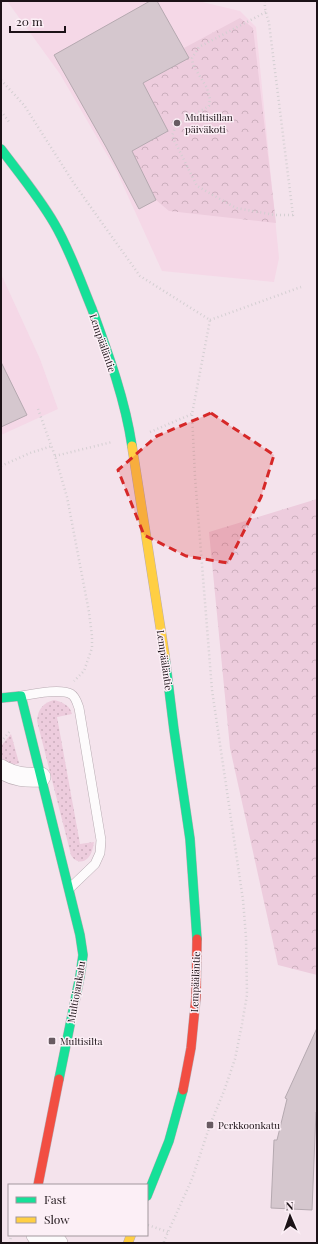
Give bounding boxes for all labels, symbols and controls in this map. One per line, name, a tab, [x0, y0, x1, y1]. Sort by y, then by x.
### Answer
scale bar	[10, 8, 65, 34]
text: 20 m	[16, 13, 43, 29]
place label: Multisillan päiväkoti	[185, 110, 233, 136]
marker: Multisillan päiväkoti	[172, 118, 182, 128]
street label: Lempääläntie	[86, 312, 120, 374]
street label: Lempääläntie	[154, 629, 176, 691]
street label: Lempääläntie	[187, 951, 203, 1013]
street label: Multiojankatu	[64, 960, 88, 1024]
place label: Multisilta	[60, 1034, 103, 1048]
marker: Multisilta	[47, 1036, 57, 1046]
place label: Perkkoonkatu	[218, 1118, 280, 1132]
marker: Perkkoonkatu	[205, 1120, 215, 1130]
legend	[8, 1184, 148, 1236]
text: Fast	[44, 1191, 67, 1207]
north arrow	[270, 1196, 310, 1236]
text: N	[285, 1198, 294, 1213]
text: Slow	[44, 1211, 70, 1227]

